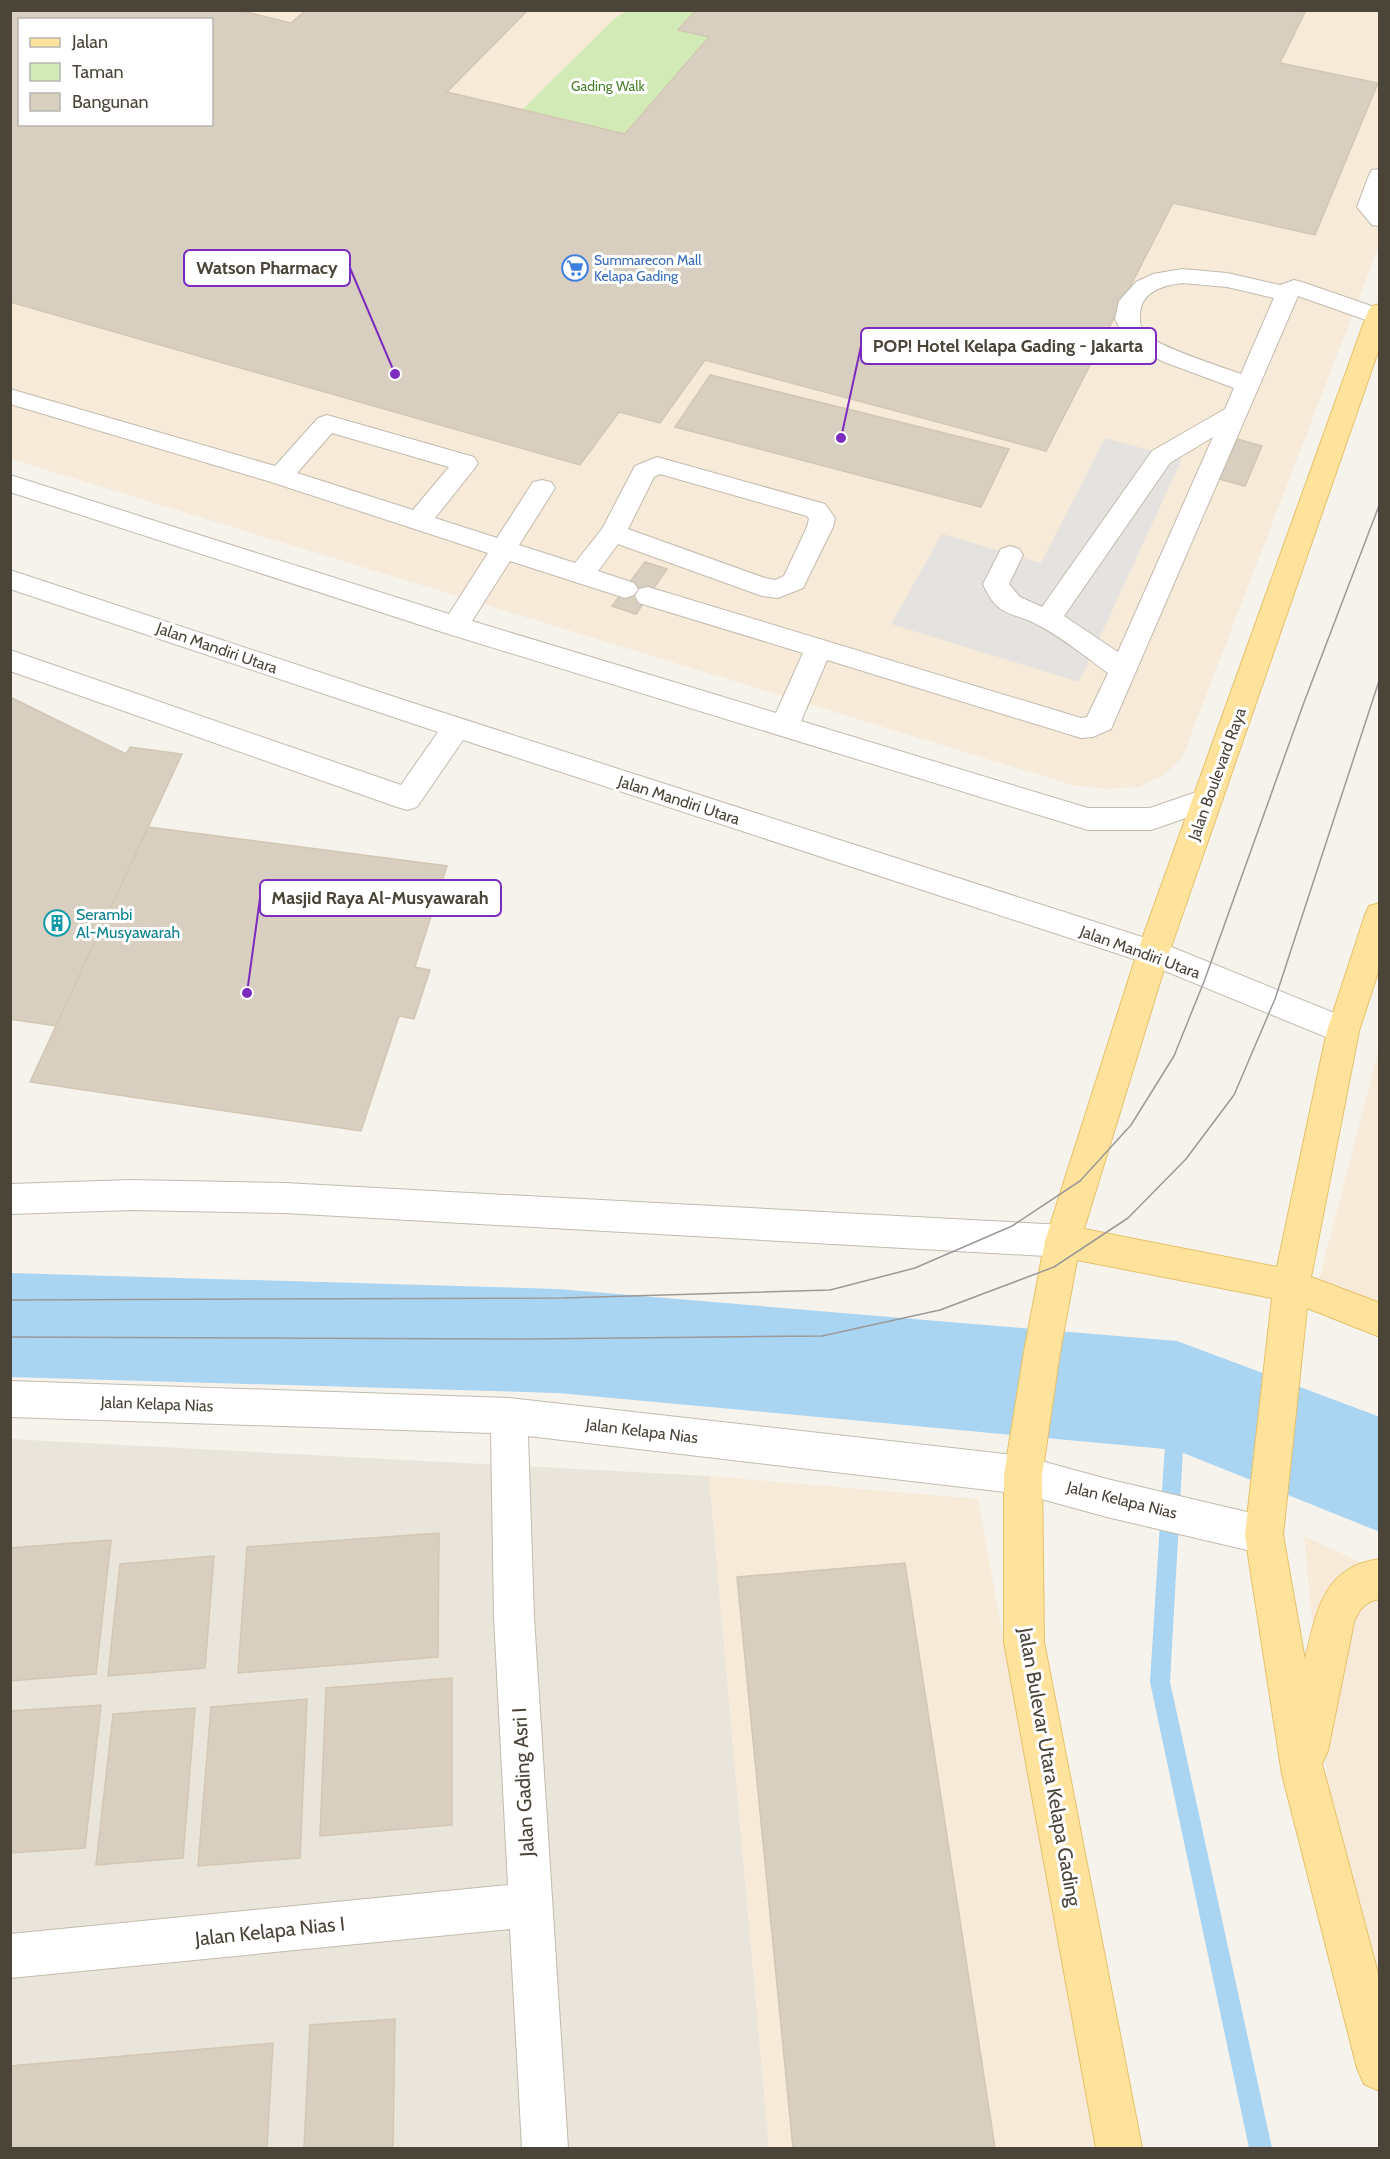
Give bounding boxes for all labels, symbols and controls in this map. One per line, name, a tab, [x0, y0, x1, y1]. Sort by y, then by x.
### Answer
legend	[18, 18, 213, 126]
text: Jalan	[71, 31, 108, 53]
text: Taman	[72, 61, 124, 83]
park label: Gading Walk	[571, 77, 646, 95]
text: Bangunan	[72, 91, 149, 113]
callout: Watson Pharmacy	[184, 250, 350, 286]
place label: Summarecon Mall Kelapa Gading	[594, 251, 702, 285]
supermarket icon: Summarecon Mall Kelapa Gading	[560, 253, 590, 283]
text: Watson Pharmacy	[196, 257, 338, 279]
callout: POP! Hotel Kelapa Gading - Jakarta	[861, 328, 1156, 364]
text: POP! Hotel Kelapa Gading - Jakarta	[873, 335, 1143, 357]
street label: Jalan Mandiri Utara	[153, 618, 280, 678]
street label: Jalan Boulevard Raya	[1184, 705, 1250, 844]
street label: Jalan Mandiri Utara	[615, 771, 742, 829]
callout: Masjid Raya Al-Musyawarah	[260, 880, 501, 916]
text: Masjid Raya Al-Musyawarah	[271, 887, 489, 909]
place label: Serambi Al-Musyawarah	[76, 905, 180, 942]
building icon: Serambi Al-Musyawarah	[42, 908, 72, 938]
street label: Jalan Mandiri Utara	[1076, 921, 1203, 983]
street label: Jalan Kelapa Nias	[99, 1393, 214, 1415]
street label: Jalan Kelapa Nias	[584, 1415, 699, 1447]
street label: Jalan Kelapa Nias	[1064, 1477, 1179, 1523]
street label: Jalan Bulevar Utara Kelapa Gading	[1013, 1625, 1087, 1909]
street label: Jalan Gading Asri I	[507, 1707, 539, 1858]
street label: Jalan Kelapa Nias I	[193, 1911, 346, 1951]

